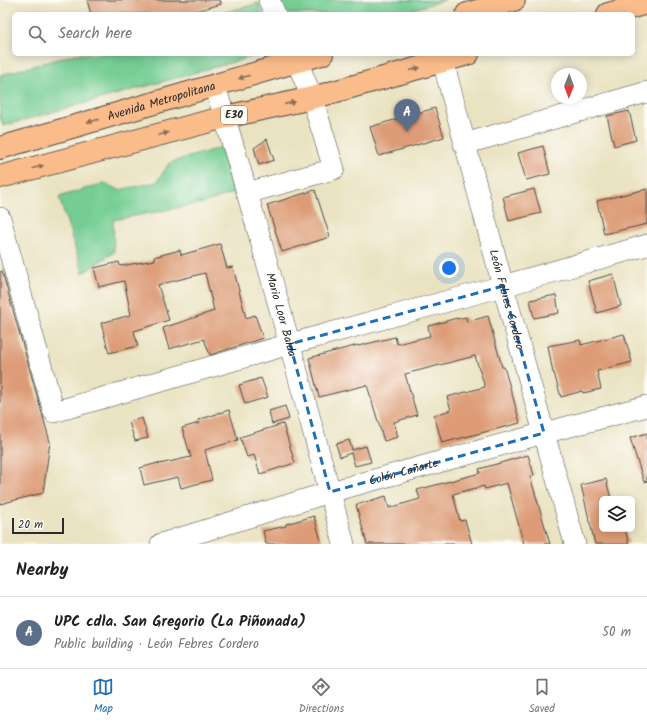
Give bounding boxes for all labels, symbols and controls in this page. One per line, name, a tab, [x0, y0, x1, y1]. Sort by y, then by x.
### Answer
search box	[12, 12, 635, 56]
text: Search here	[58, 22, 132, 46]
icon: search	[26, 23, 48, 45]
one-way arrow	[409, 66, 421, 72]
north arrow	[551, 68, 587, 104]
one-way arrow	[238, 74, 250, 80]
street label: Avenida Metropolitana	[105, 76, 218, 126]
one-way arrow	[283, 99, 296, 105]
pin: A	[394, 99, 420, 132]
road number: E30	[221, 106, 247, 124]
one-way arrow	[86, 118, 98, 124]
one-way arrow	[158, 131, 170, 137]
one-way arrow	[32, 164, 44, 170]
street label: León Febres Cordero	[484, 247, 530, 352]
your location	[439, 258, 459, 278]
street label: Mario Loor Balda	[261, 270, 302, 359]
street label: Colón Cañarte	[367, 453, 441, 490]
map controls	[599, 496, 635, 532]
button: layers	[599, 496, 635, 532]
scale bar	[12, 516, 64, 535]
text: 20 m	[18, 516, 43, 534]
text: Nearby	[16, 557, 68, 584]
text: UPC cdla. San Gregorio (La Piñonada)	[54, 610, 306, 634]
text: A	[25, 622, 33, 643]
text: 50 m	[602, 622, 631, 643]
text: Public building · León Febres Cordero	[54, 634, 259, 655]
tab: Map	[92, 676, 114, 718]
tab: Directions	[299, 676, 344, 718]
tab: Saved	[529, 676, 555, 718]

